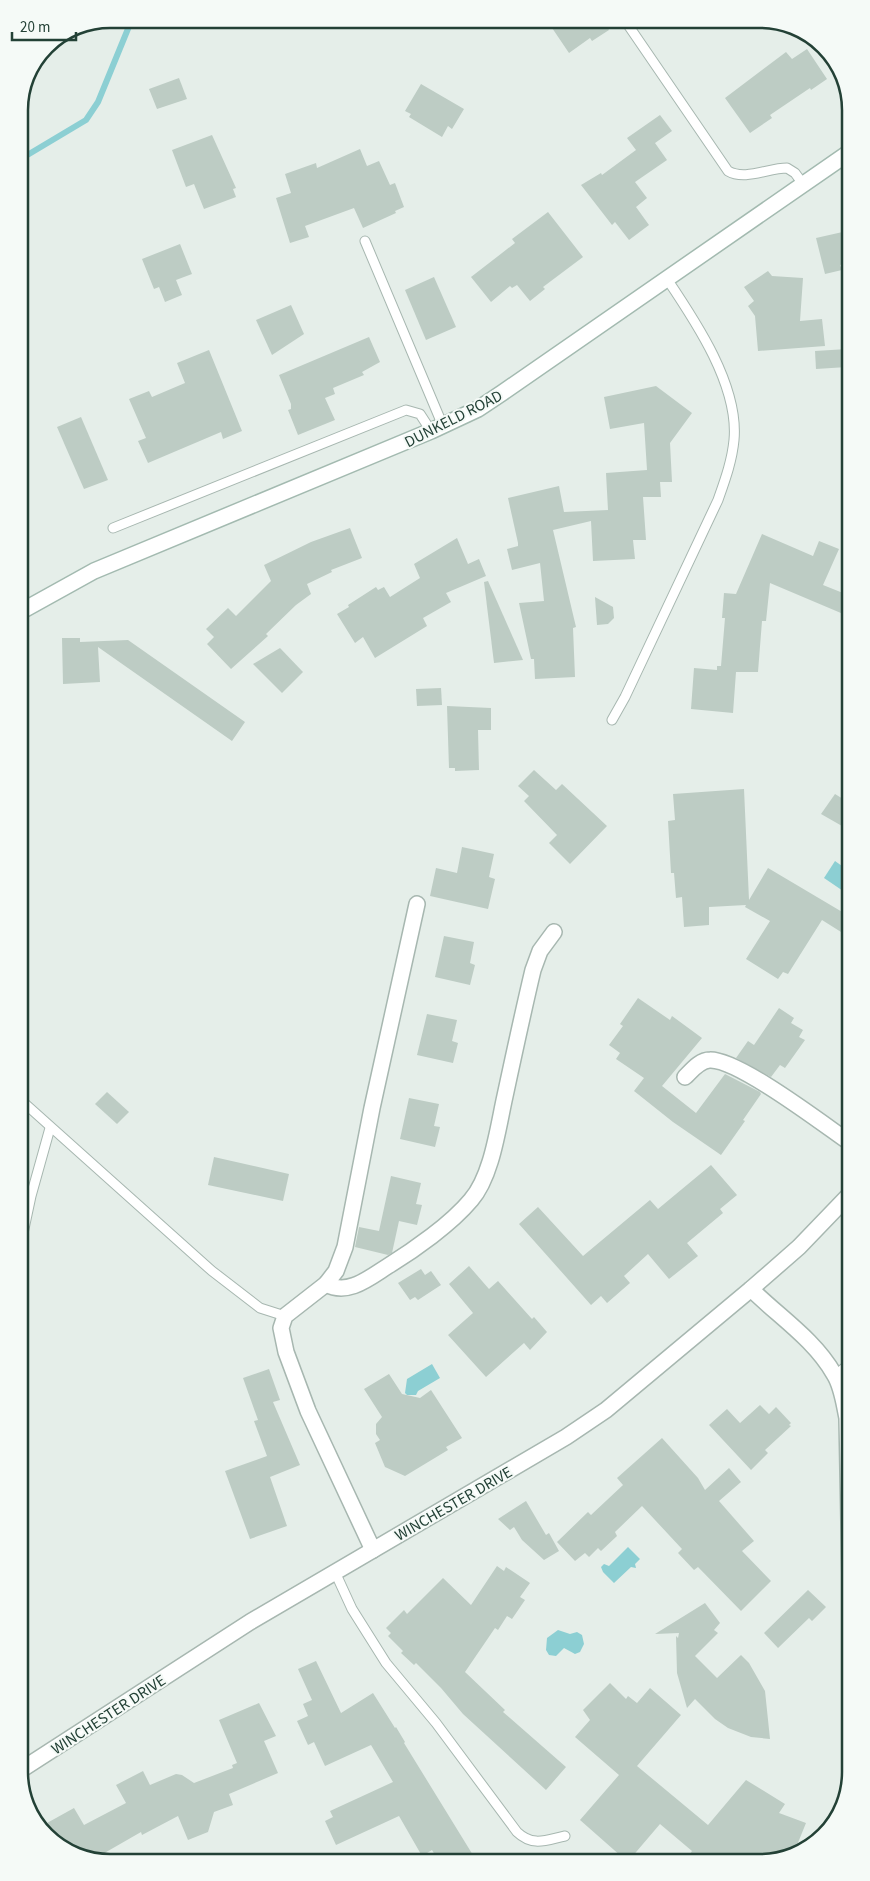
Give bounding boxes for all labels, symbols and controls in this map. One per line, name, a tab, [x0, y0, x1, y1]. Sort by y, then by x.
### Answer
scale bar	[12, 10, 76, 42]
text: 20 m	[20, 17, 50, 38]
street label: DUNKELD ROAD	[401, 385, 506, 453]
street label: WINCHESTER DRIVE	[391, 1461, 516, 1547]
street label: WINCHESTER DRIVE	[47, 1670, 170, 1760]

